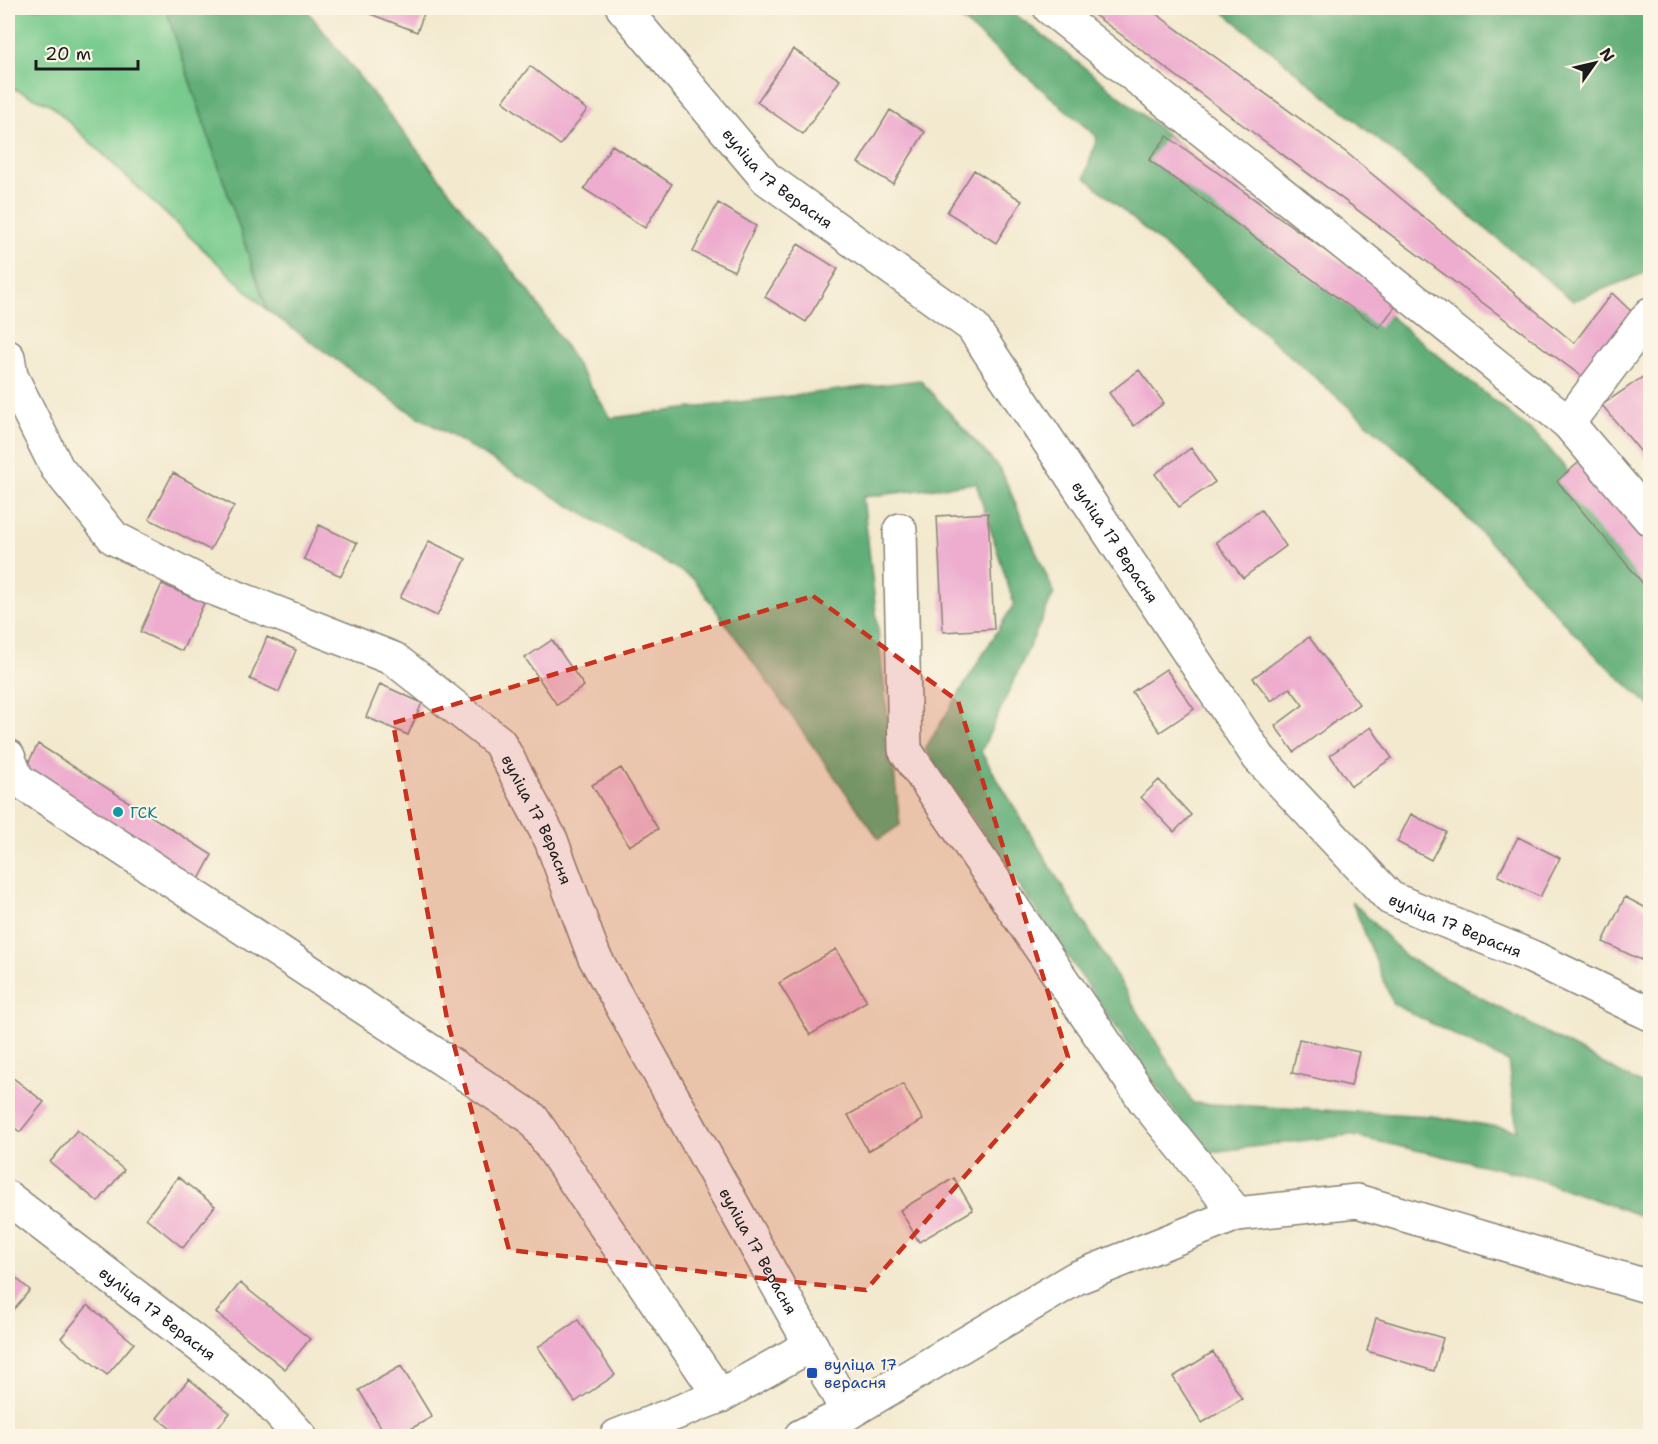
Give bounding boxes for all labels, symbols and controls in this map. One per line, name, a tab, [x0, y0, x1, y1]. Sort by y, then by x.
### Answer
scale bar	[36, 33, 138, 71]
north arrow	[1565, 33, 1625, 93]
text: 20 m	[45, 42, 91, 66]
text: N	[1595, 44, 1619, 66]
street label: вуліца 17 Верасня	[718, 124, 837, 233]
street label: вуліца 17 Верасня	[1067, 477, 1163, 607]
street label: вуліца 17 Верасня	[497, 751, 577, 887]
place label: ГСК	[130, 802, 158, 823]
marker: ГСК	[111, 805, 125, 819]
street label: вуліца 17 Верасня	[1386, 888, 1525, 962]
street label: вуліца 17 Верасня	[715, 1184, 802, 1318]
street label: вуліца 17 Верасня	[95, 1262, 220, 1365]
place label: вуліца 17 верасня	[824, 1354, 897, 1393]
marker: вуліца 17 верасня	[805, 1366, 819, 1380]

